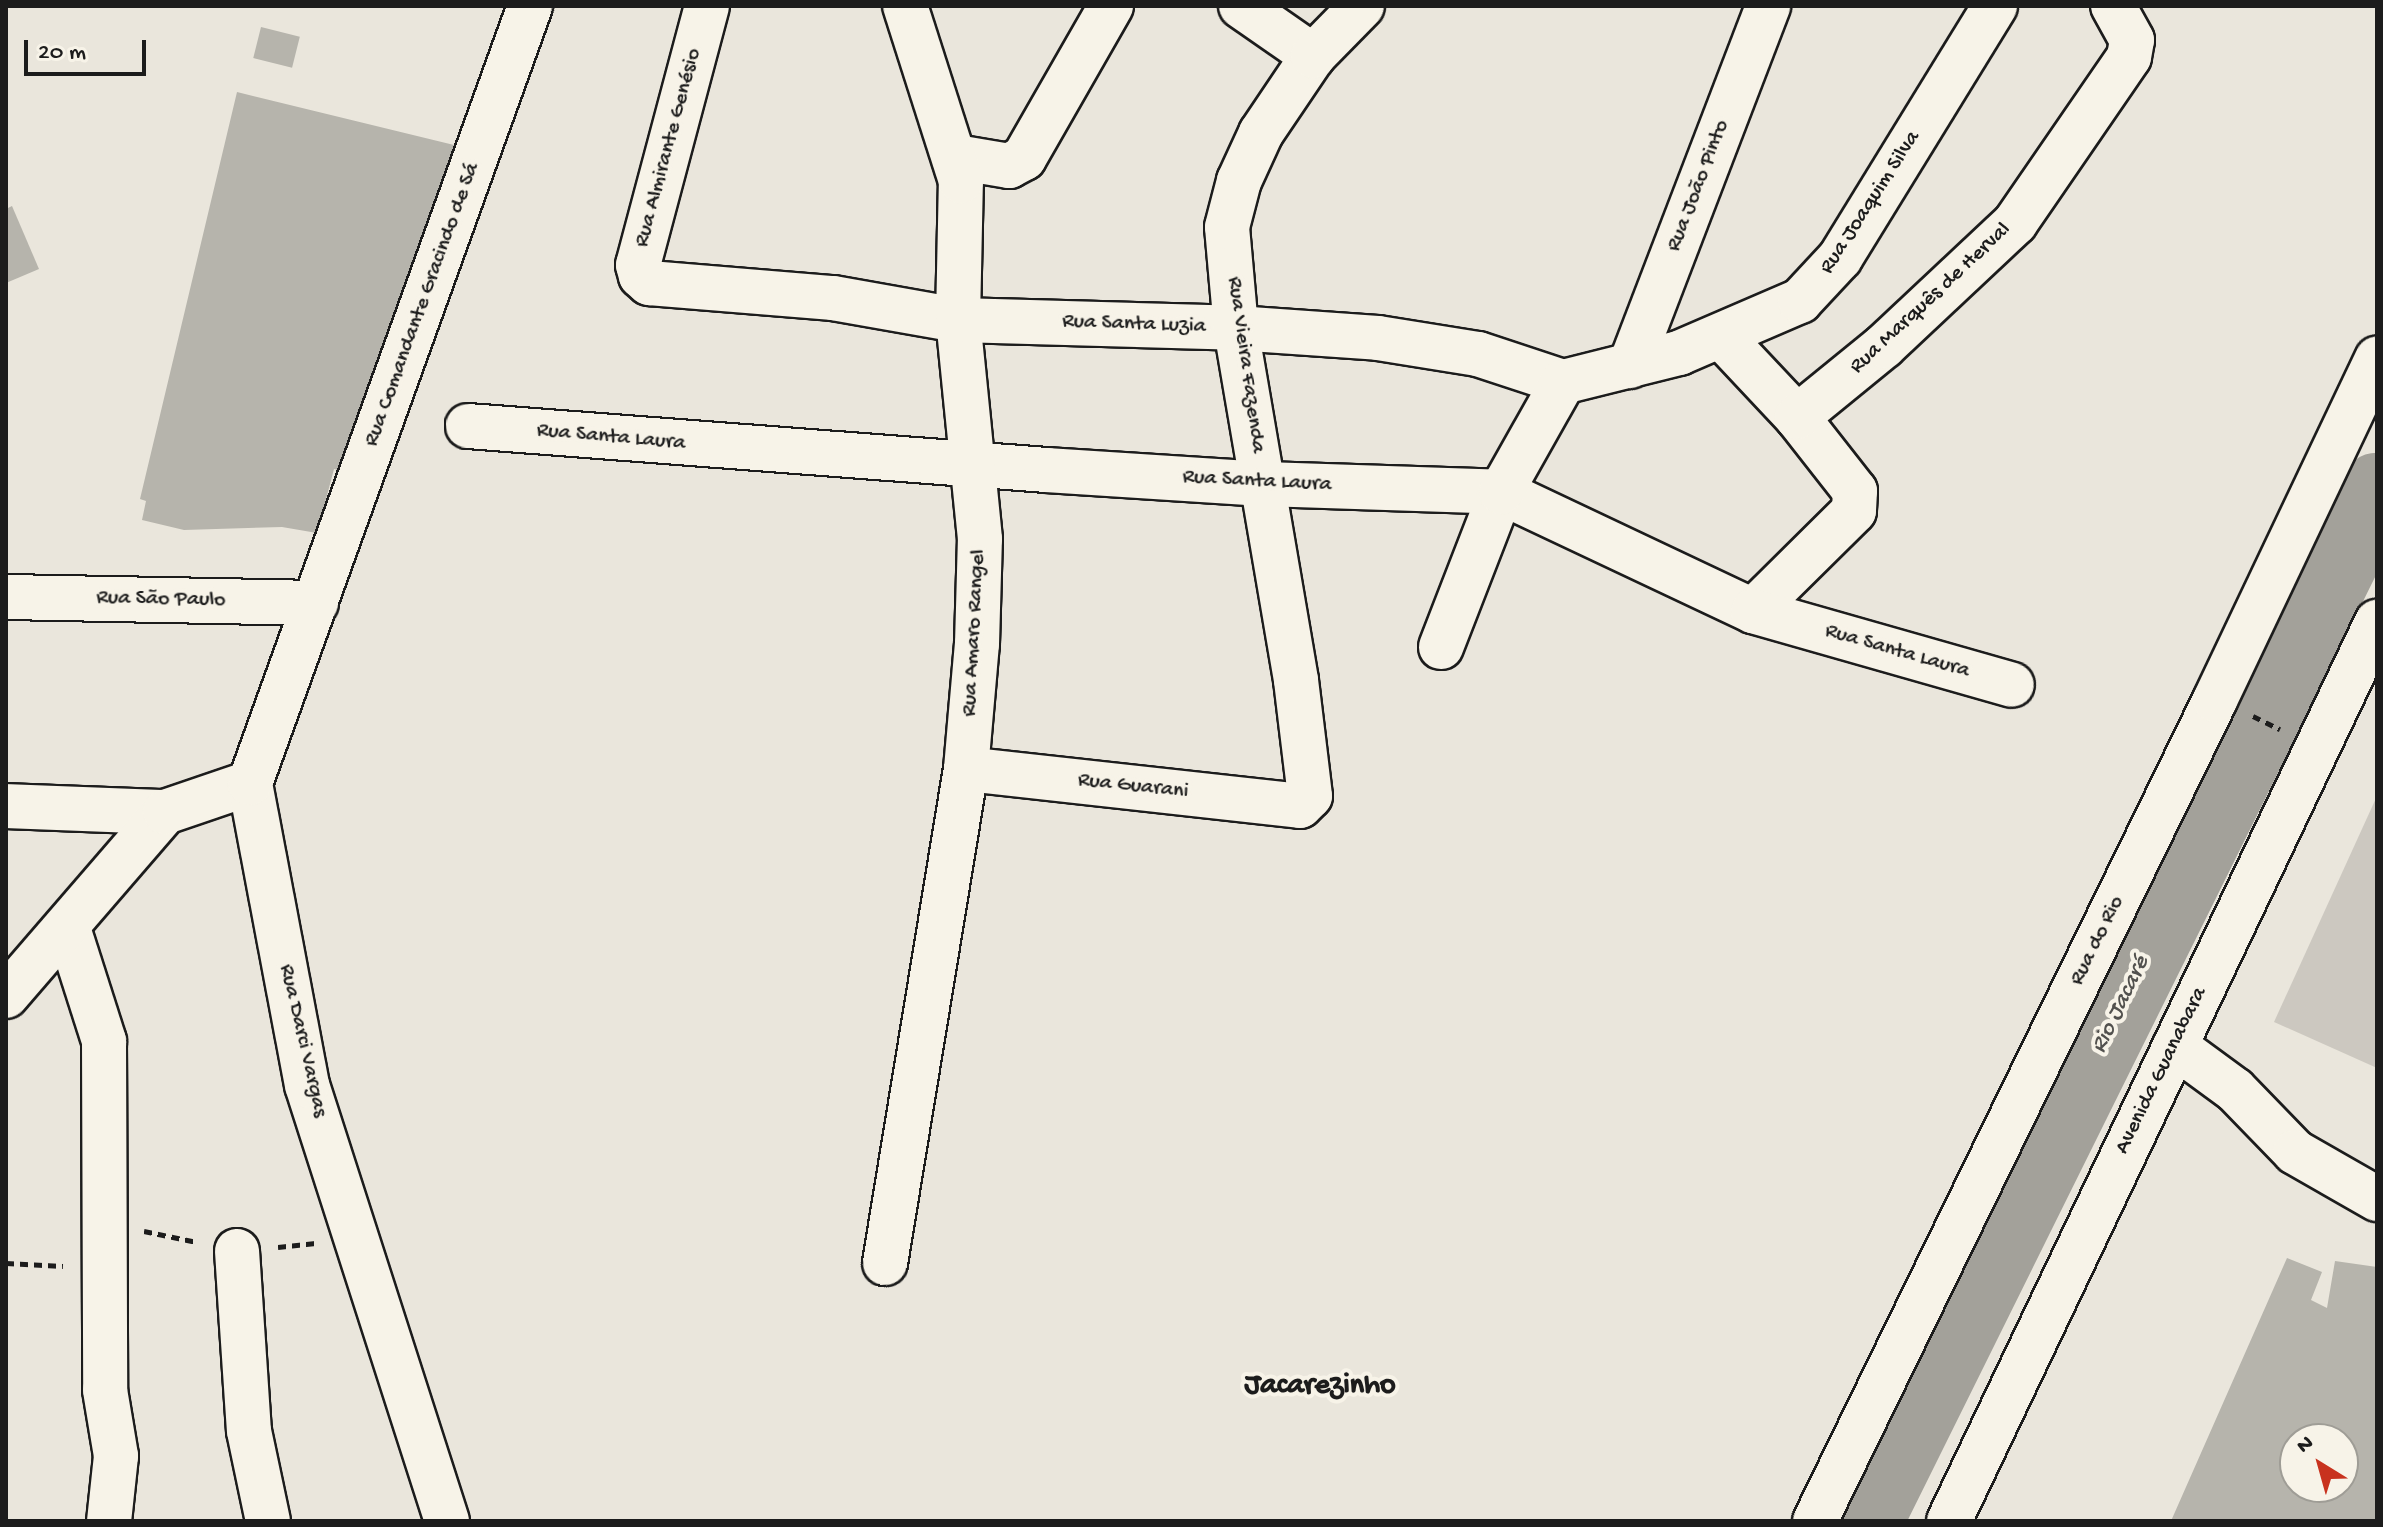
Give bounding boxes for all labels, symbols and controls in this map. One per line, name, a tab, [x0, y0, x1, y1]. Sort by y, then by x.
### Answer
scale bar	[28, 24, 150, 74]
text: 20 m	[38, 39, 86, 68]
street label: Rua Almirante Genésio	[630, 46, 708, 250]
street label: Rua João Pinto	[1662, 116, 1736, 256]
street label: Rua Joaquim Silva	[1815, 126, 1927, 280]
street label: Rua Comandante Gracindo de Sá	[359, 160, 487, 450]
street label: Rua Marquês de Herval	[1845, 218, 2017, 380]
street label: Rua Vieira Fazenda	[1220, 275, 1270, 455]
street label: Rua Santa Luzia	[1062, 309, 1206, 341]
street label: Rua Santa Laura	[536, 418, 686, 458]
street label: Rua Santa Laura	[1182, 465, 1332, 499]
street label: Rua Amaro Rangel	[957, 549, 993, 717]
street label: Rua São Paulo	[96, 586, 226, 614]
street label: Rua Santa Laura	[1822, 619, 1972, 685]
street label: Rua Guarani	[1076, 768, 1190, 806]
street label: Rua do Rio	[2065, 892, 2131, 990]
water label: Rio Jacaré	[2085, 952, 2157, 1058]
street label: Rua Darci Vargas	[272, 962, 332, 1120]
street label: Avenida Guanabara	[2110, 983, 2214, 1159]
district label: Jacarezinho	[1244, 1369, 1396, 1405]
north arrow	[2279, 1423, 2359, 1503]
text: N	[2292, 1431, 2319, 1460]

